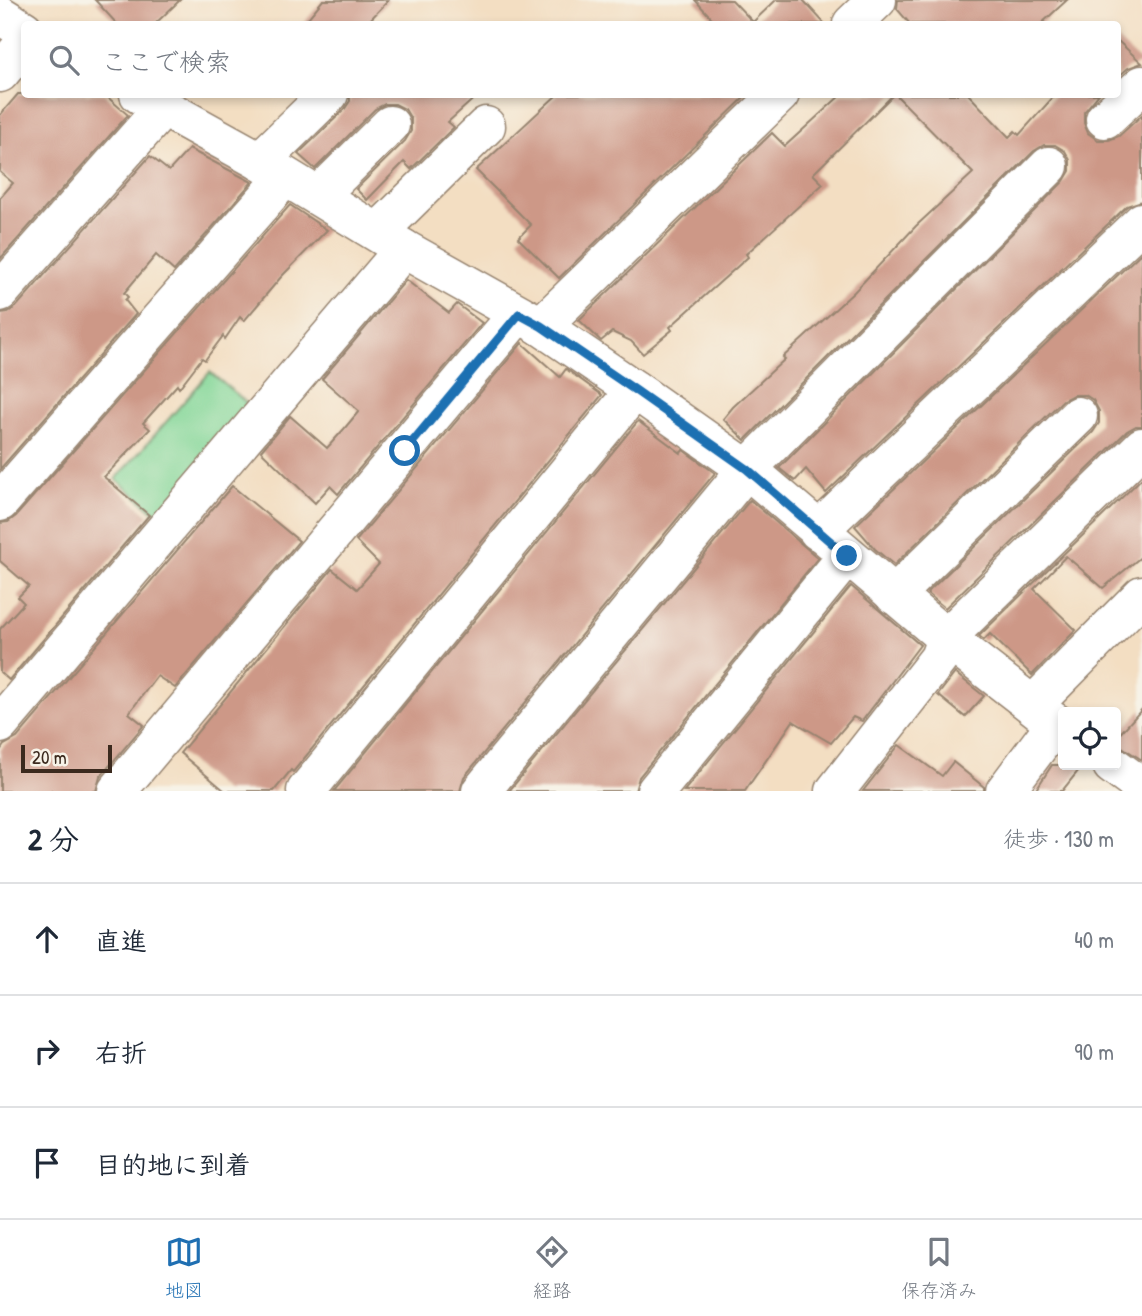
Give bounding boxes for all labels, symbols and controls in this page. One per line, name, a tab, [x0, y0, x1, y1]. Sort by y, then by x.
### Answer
search box	[21, 21, 1121, 98]
icon: search	[45, 41, 83, 79]
text: ここで検索	[101, 44, 231, 79]
route start	[389, 435, 420, 466]
route end	[831, 540, 862, 571]
map controls	[1058, 707, 1121, 770]
button: locate	[1058, 707, 1121, 770]
scale bar	[21, 742, 112, 774]
text: 20 m	[32, 744, 67, 770]
text: 2 分	[28, 819, 79, 859]
text: 徒歩 · 130 m	[1003, 823, 1114, 854]
icon: ahead	[28, 920, 66, 958]
text: 直進	[95, 923, 147, 958]
text: 40 m	[1074, 924, 1114, 955]
icon: right	[28, 1032, 66, 1070]
text: 右折	[95, 1035, 147, 1070]
text: 90 m	[1074, 1036, 1114, 1067]
icon: arrive	[28, 1144, 66, 1182]
text: 目的地に到着	[95, 1147, 251, 1182]
tab: 地図	[165, 1233, 203, 1303]
tab: 経路	[533, 1233, 571, 1303]
tab: 保存済み	[901, 1233, 977, 1303]

